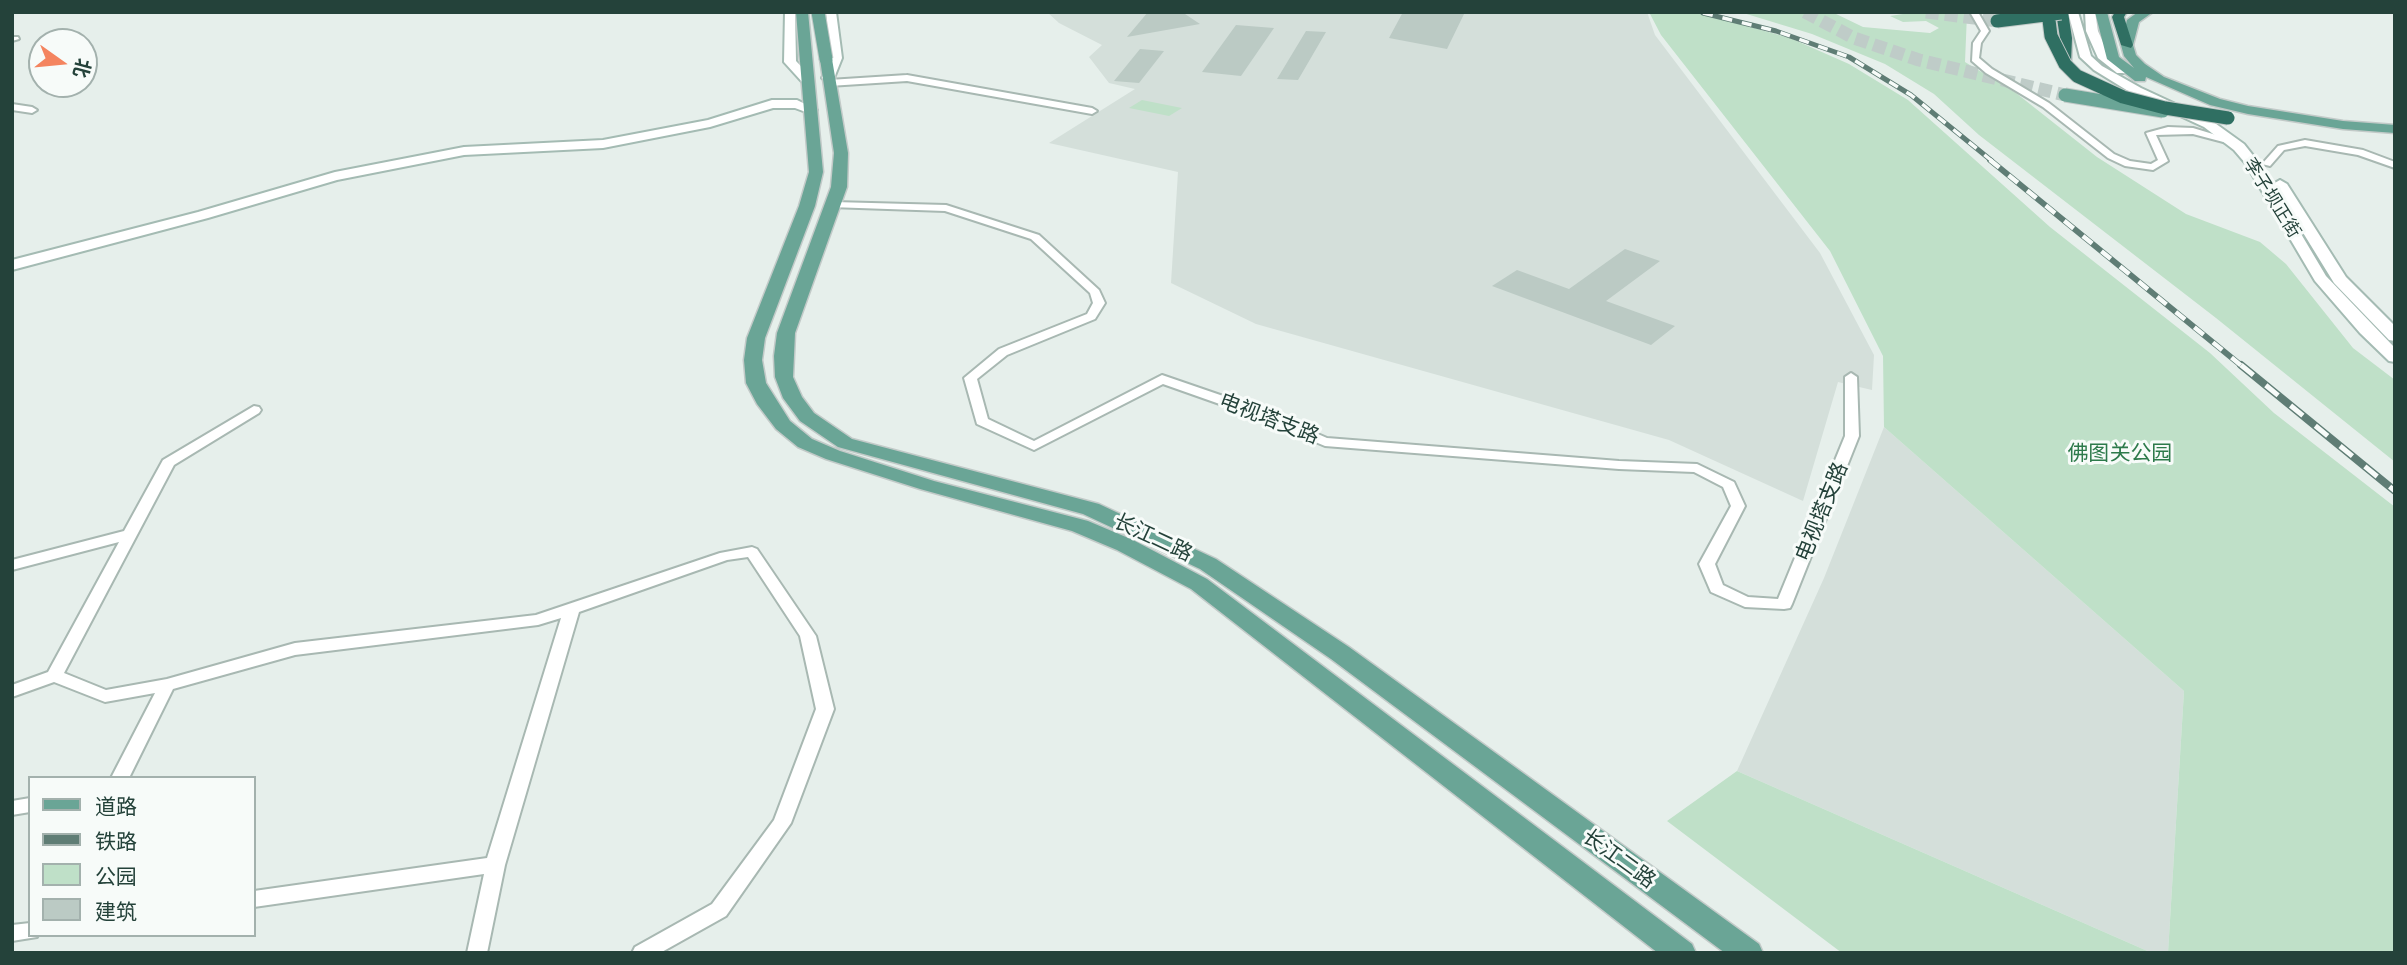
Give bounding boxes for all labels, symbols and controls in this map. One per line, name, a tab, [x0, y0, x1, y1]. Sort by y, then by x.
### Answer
north arrow	[28, 28, 98, 98]
text: 北	[68, 56, 95, 80]
street label: 李子坝正街	[2239, 154, 2305, 242]
street label: 电视塔支路	[1215, 388, 1323, 450]
park label: 佛图关公园	[2068, 441, 2172, 467]
street label: 电视塔支路	[1791, 459, 1853, 565]
street label: 长江二路	[1110, 509, 1196, 567]
legend	[28, 776, 256, 937]
text: 道路	[95, 794, 137, 819]
street label: 长江二路	[1578, 824, 1660, 894]
text: 铁路	[95, 829, 137, 854]
text: 公园	[95, 864, 137, 889]
text: 建筑	[95, 899, 137, 924]

